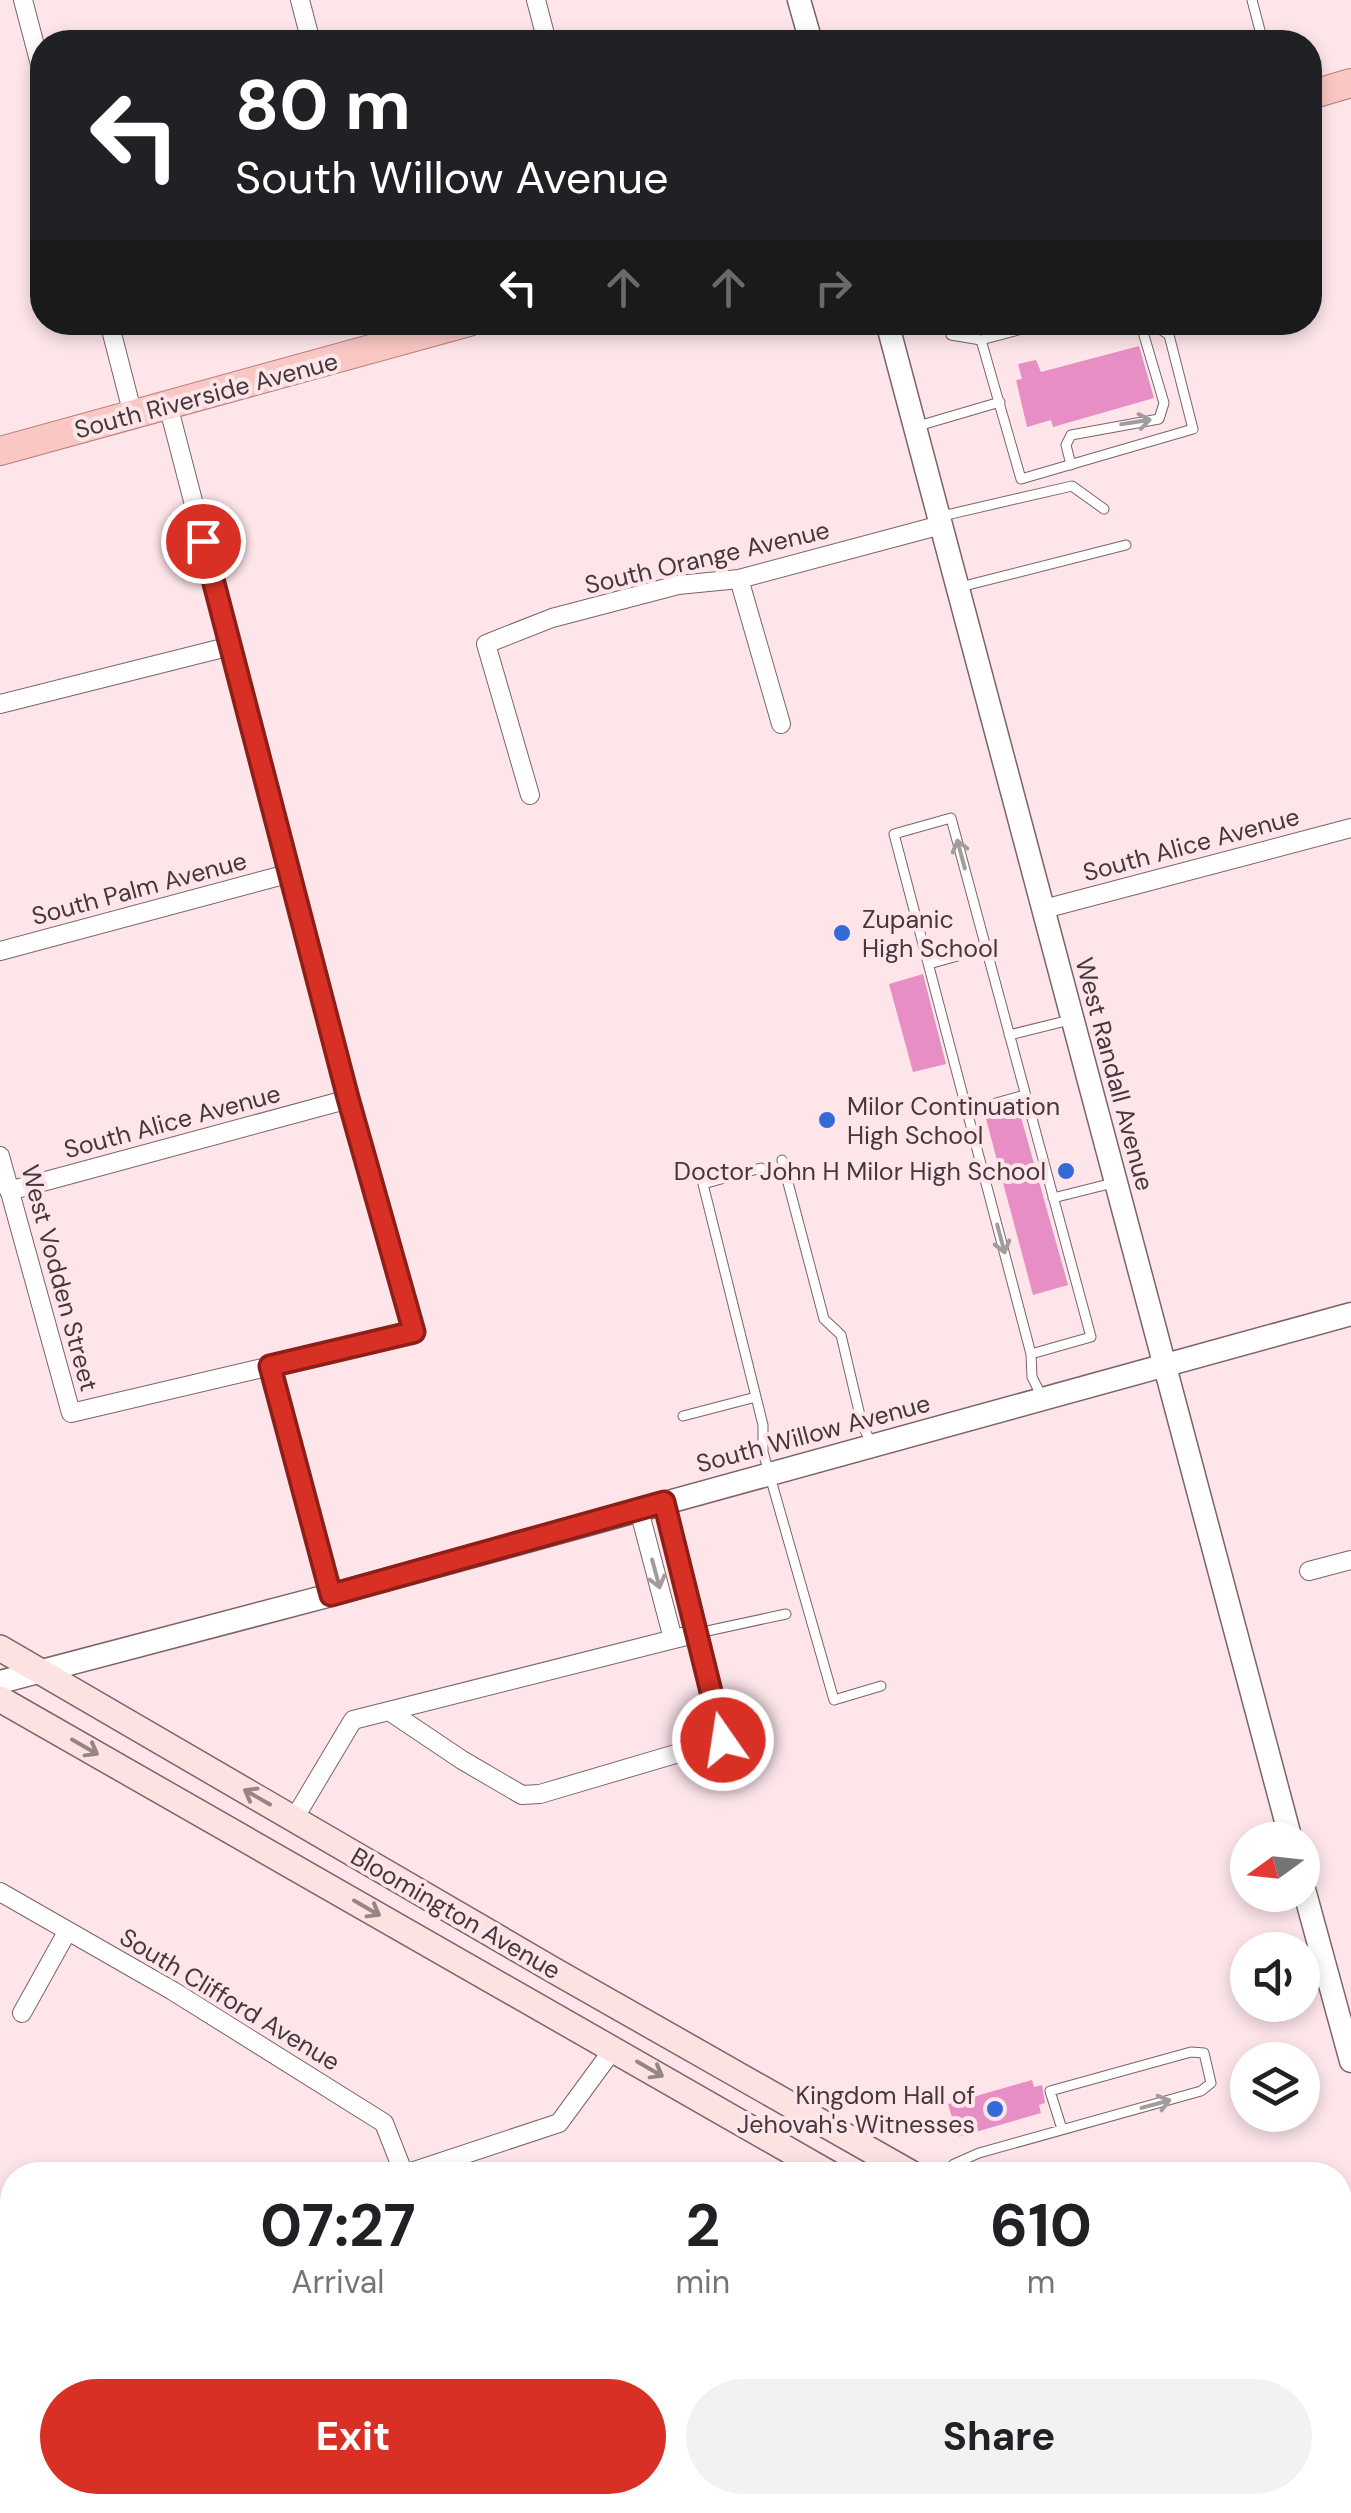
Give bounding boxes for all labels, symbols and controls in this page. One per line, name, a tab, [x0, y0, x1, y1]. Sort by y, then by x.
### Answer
text: 80 m	[235, 60, 411, 151]
icon: left	[70, 70, 200, 200]
text: South Willow Avenue	[235, 148, 669, 207]
icon: left	[491, 260, 546, 315]
icon: ahead	[596, 260, 651, 315]
icon: ahead	[701, 260, 756, 315]
icon: right	[806, 260, 861, 315]
street label: South Riverside Avenue	[71, 344, 341, 447]
one-way arrow	[1119, 413, 1152, 431]
pin	[161, 499, 246, 584]
street label: South Orange Avenue	[581, 513, 833, 602]
icon: arrive	[176, 514, 231, 569]
street label: South Alice Avenue	[1079, 800, 1303, 889]
one-way arrow	[950, 839, 969, 870]
street label: South Palm Avenue	[28, 844, 250, 933]
place label: Zupanic High School	[862, 903, 998, 965]
marker: Zupanic High School	[831, 922, 853, 944]
street label: West Randall Avenue	[1068, 954, 1162, 1194]
street label: South Alice Avenue	[60, 1077, 284, 1166]
place label: Milor Continuation High School	[847, 1090, 1060, 1152]
marker: Milor Continuation High School	[816, 1109, 838, 1131]
place label: Doctor John H Milor High School	[674, 1155, 1046, 1188]
marker: Doctor John H Milor High School	[1055, 1160, 1077, 1182]
street label: West Vodden Street	[13, 1161, 106, 1395]
one-way arrow	[993, 1222, 1011, 1254]
street label: South Willow Avenue	[693, 1386, 934, 1481]
one-way arrow	[648, 1558, 667, 1589]
position arrow	[671, 1688, 775, 1792]
one-way arrow	[70, 1738, 99, 1758]
one-way arrow	[243, 1787, 272, 1807]
north arrow	[1230, 1822, 1320, 1912]
map controls	[1230, 1822, 1320, 2132]
street label: Bloomington Avenue	[345, 1840, 567, 1987]
one-way arrow	[352, 1898, 382, 1918]
street label: South Clifford Avenue	[114, 1921, 346, 2078]
button: sound	[1230, 1932, 1320, 2022]
button: layers	[1230, 2042, 1320, 2132]
one-way arrow	[635, 2059, 664, 2079]
place label: Kingdom Hall of Jehovah's Witnesses	[737, 2079, 975, 2141]
one-way arrow	[1140, 2093, 1171, 2112]
marker: Kingdom Hall of Jehovah's Witnesses	[984, 2098, 1006, 2120]
text: 07:27	[260, 2186, 416, 2265]
text: 2	[686, 2186, 720, 2265]
text: 610	[990, 2186, 1092, 2265]
text: Arrival	[291, 2261, 384, 2303]
text: min	[676, 2261, 730, 2303]
text: m	[1027, 2261, 1055, 2303]
button: Exit	[40, 2379, 666, 2494]
button: Share	[686, 2379, 1312, 2494]

